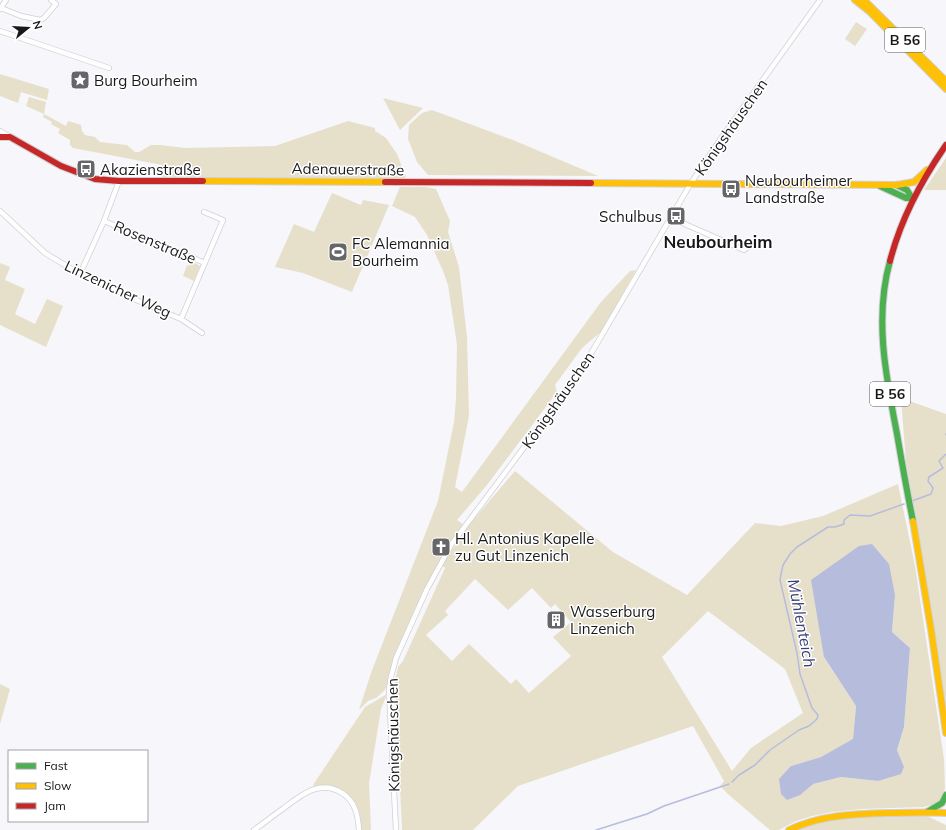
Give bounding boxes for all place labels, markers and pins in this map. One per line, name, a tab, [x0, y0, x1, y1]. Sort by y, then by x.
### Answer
place icon: Burg Bourheim	[69, 69, 91, 91]
place label: Burg Bourheim	[94, 71, 198, 90]
bus stop icon: Akazienstraße	[75, 158, 97, 180]
place label: Akazienstraße	[100, 160, 201, 179]
place label: Neubourheimer Landstraße	[745, 171, 853, 207]
bus stop icon: Neubourheimer Landstraße	[720, 178, 742, 200]
bus stop icon: Schulbus	[665, 205, 687, 227]
place label: Schulbus	[599, 207, 662, 226]
place label: FC Alemannia Bourheim	[352, 234, 449, 270]
sports icon: FC Alemannia Bourheim	[327, 241, 349, 263]
place label: Hl. Antonius Kapelle zu Gut Linzenich	[455, 529, 594, 565]
church icon: Hl. Antonius Kapelle zu Gut Linzenich	[430, 536, 452, 558]
place label: Wasserburg Linzenich	[570, 602, 655, 638]
building icon: Wasserburg Linzenich	[545, 609, 567, 631]

